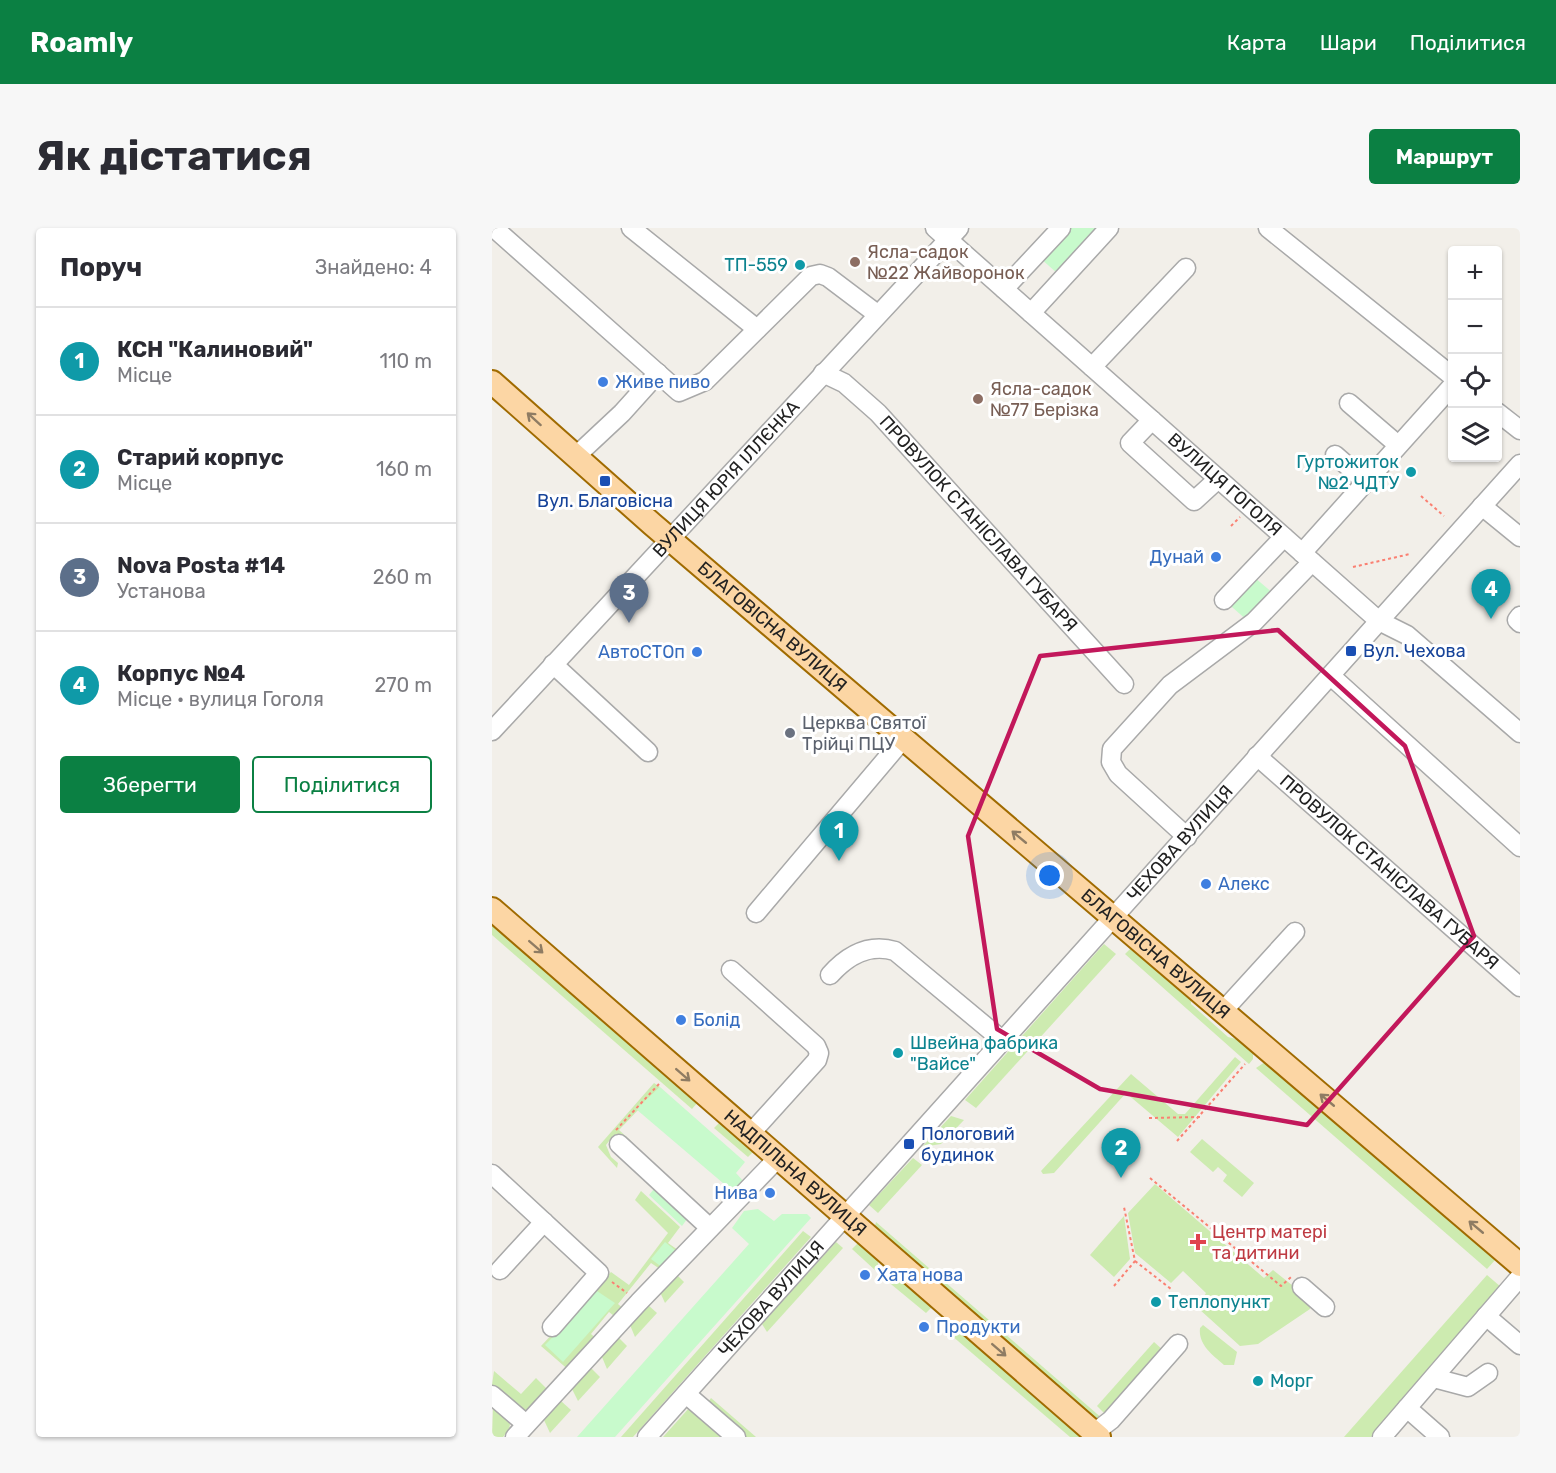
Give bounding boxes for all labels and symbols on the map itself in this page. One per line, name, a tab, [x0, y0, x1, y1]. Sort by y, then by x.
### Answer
place label: Ясла-садок №22 Жайворонок	[867, 241, 1025, 284]
place label: ТП-559	[724, 254, 788, 276]
marker: Ясла-садок №22 Жайворонок	[848, 255, 862, 269]
marker: ТП-559	[793, 258, 807, 272]
place label: Живе пиво	[615, 371, 710, 393]
marker: Живе пиво	[596, 375, 610, 389]
place label: Ясла-садок №77 Берізка	[990, 378, 1099, 421]
marker: Ясла-садок №77 Берізка	[971, 392, 985, 406]
street label: ВУЛИЦЯ ЮРІЯ ІЛЛЄНКА	[648, 396, 804, 562]
street label: ПРОВУЛОК СТАНІСЛАВА ГУБАРЯ	[875, 411, 1082, 636]
one-way arrow	[527, 412, 542, 426]
street label: ВУЛИЦЯ ГОГОЛЯ	[1163, 428, 1286, 541]
place label: Гуртожиток №2 ЧДТУ	[1296, 451, 1399, 494]
marker: Гуртожиток №2 ЧДТУ	[1404, 465, 1418, 479]
marker: Вул. Благовісна	[598, 474, 612, 488]
place label: Вул. Благовісна	[537, 490, 673, 512]
place label: Дунай	[1150, 546, 1204, 568]
marker: Дунай	[1209, 550, 1223, 564]
street label: БЛАГОВІСНА ВУЛИЦЯ	[693, 557, 851, 696]
pin: 4	[1472, 570, 1510, 619]
pin: 3	[610, 574, 648, 623]
place label: Вул. Чехова	[1363, 640, 1466, 662]
place label: АвтоСТОп	[598, 641, 685, 663]
marker: Вул. Чехова	[1344, 644, 1358, 658]
marker: АвтоСТОп	[690, 645, 704, 659]
place label: Церква Святої Трійці ПЦУ	[802, 712, 926, 755]
marker: Церква Святої Трійці ПЦУ	[783, 726, 797, 740]
street label: ПРОВУЛОК СТАНІСЛАВА ГУБАРЯ	[1275, 770, 1503, 974]
street label: ЧЕХОВА ВУЛИЦЯ	[1122, 781, 1238, 905]
pin: 1	[820, 812, 858, 861]
one-way arrow	[1012, 830, 1027, 844]
your location	[1035, 861, 1064, 890]
place label: Алекс	[1218, 873, 1270, 895]
marker: Алекс	[1199, 877, 1213, 891]
street label: БЛАГОВІСНА ВУЛИЦЯ	[1076, 884, 1235, 1024]
one-way arrow	[528, 940, 543, 954]
place label: Болід	[693, 1009, 740, 1031]
marker: Болід	[674, 1013, 688, 1027]
place label: Швейна фабрика "Вайсе"	[910, 1032, 1058, 1075]
marker: Швейна фабрика "Вайсе"	[891, 1046, 905, 1060]
one-way arrow	[675, 1068, 690, 1082]
one-way arrow	[1319, 1094, 1335, 1107]
street label: НАДПІЛЬНА ВУЛИЦЯ	[720, 1105, 871, 1241]
place label: Пологовий будинок	[921, 1123, 1015, 1166]
pin: 2	[1102, 1128, 1140, 1178]
marker: Пологовий будинок	[902, 1137, 916, 1151]
place label: Нива	[714, 1182, 758, 1204]
marker: Нива	[763, 1186, 777, 1200]
one-way arrow	[1468, 1220, 1484, 1233]
place label: Центр матері та дитини	[1212, 1221, 1327, 1264]
marker: Центр матері та дитини	[1189, 1233, 1207, 1251]
street label: ЧЕХОВА ВУЛИЦЯ	[714, 1236, 829, 1361]
place label: Хата нова	[877, 1264, 963, 1286]
marker: Хата нова	[858, 1268, 872, 1282]
place label: Теплопункт	[1168, 1291, 1270, 1313]
marker: Теплопункт	[1149, 1295, 1163, 1309]
place label: Продукти	[936, 1316, 1020, 1338]
marker: Продукти	[917, 1320, 931, 1334]
one-way arrow	[991, 1343, 1006, 1357]
place label: Морг	[1270, 1370, 1313, 1392]
marker: Морг	[1251, 1374, 1265, 1388]

